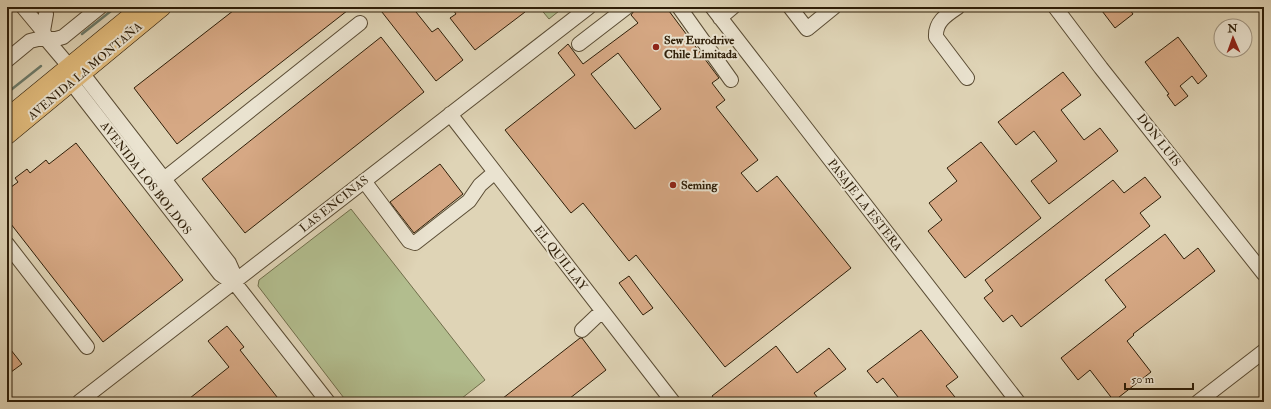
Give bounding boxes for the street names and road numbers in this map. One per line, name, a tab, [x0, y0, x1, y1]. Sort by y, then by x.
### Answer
street label: AVENIDA LA MONTAÑA	[24, 19, 146, 124]
street label: DON LUIS	[1133, 111, 1184, 170]
street label: AVENIDA LOS BOLDOS	[96, 118, 194, 238]
street label: PASAJE LA ESTERA	[824, 156, 905, 255]
street label: LAS ENCINAS	[297, 173, 372, 236]
street label: EL QUILLAY	[531, 223, 591, 294]

